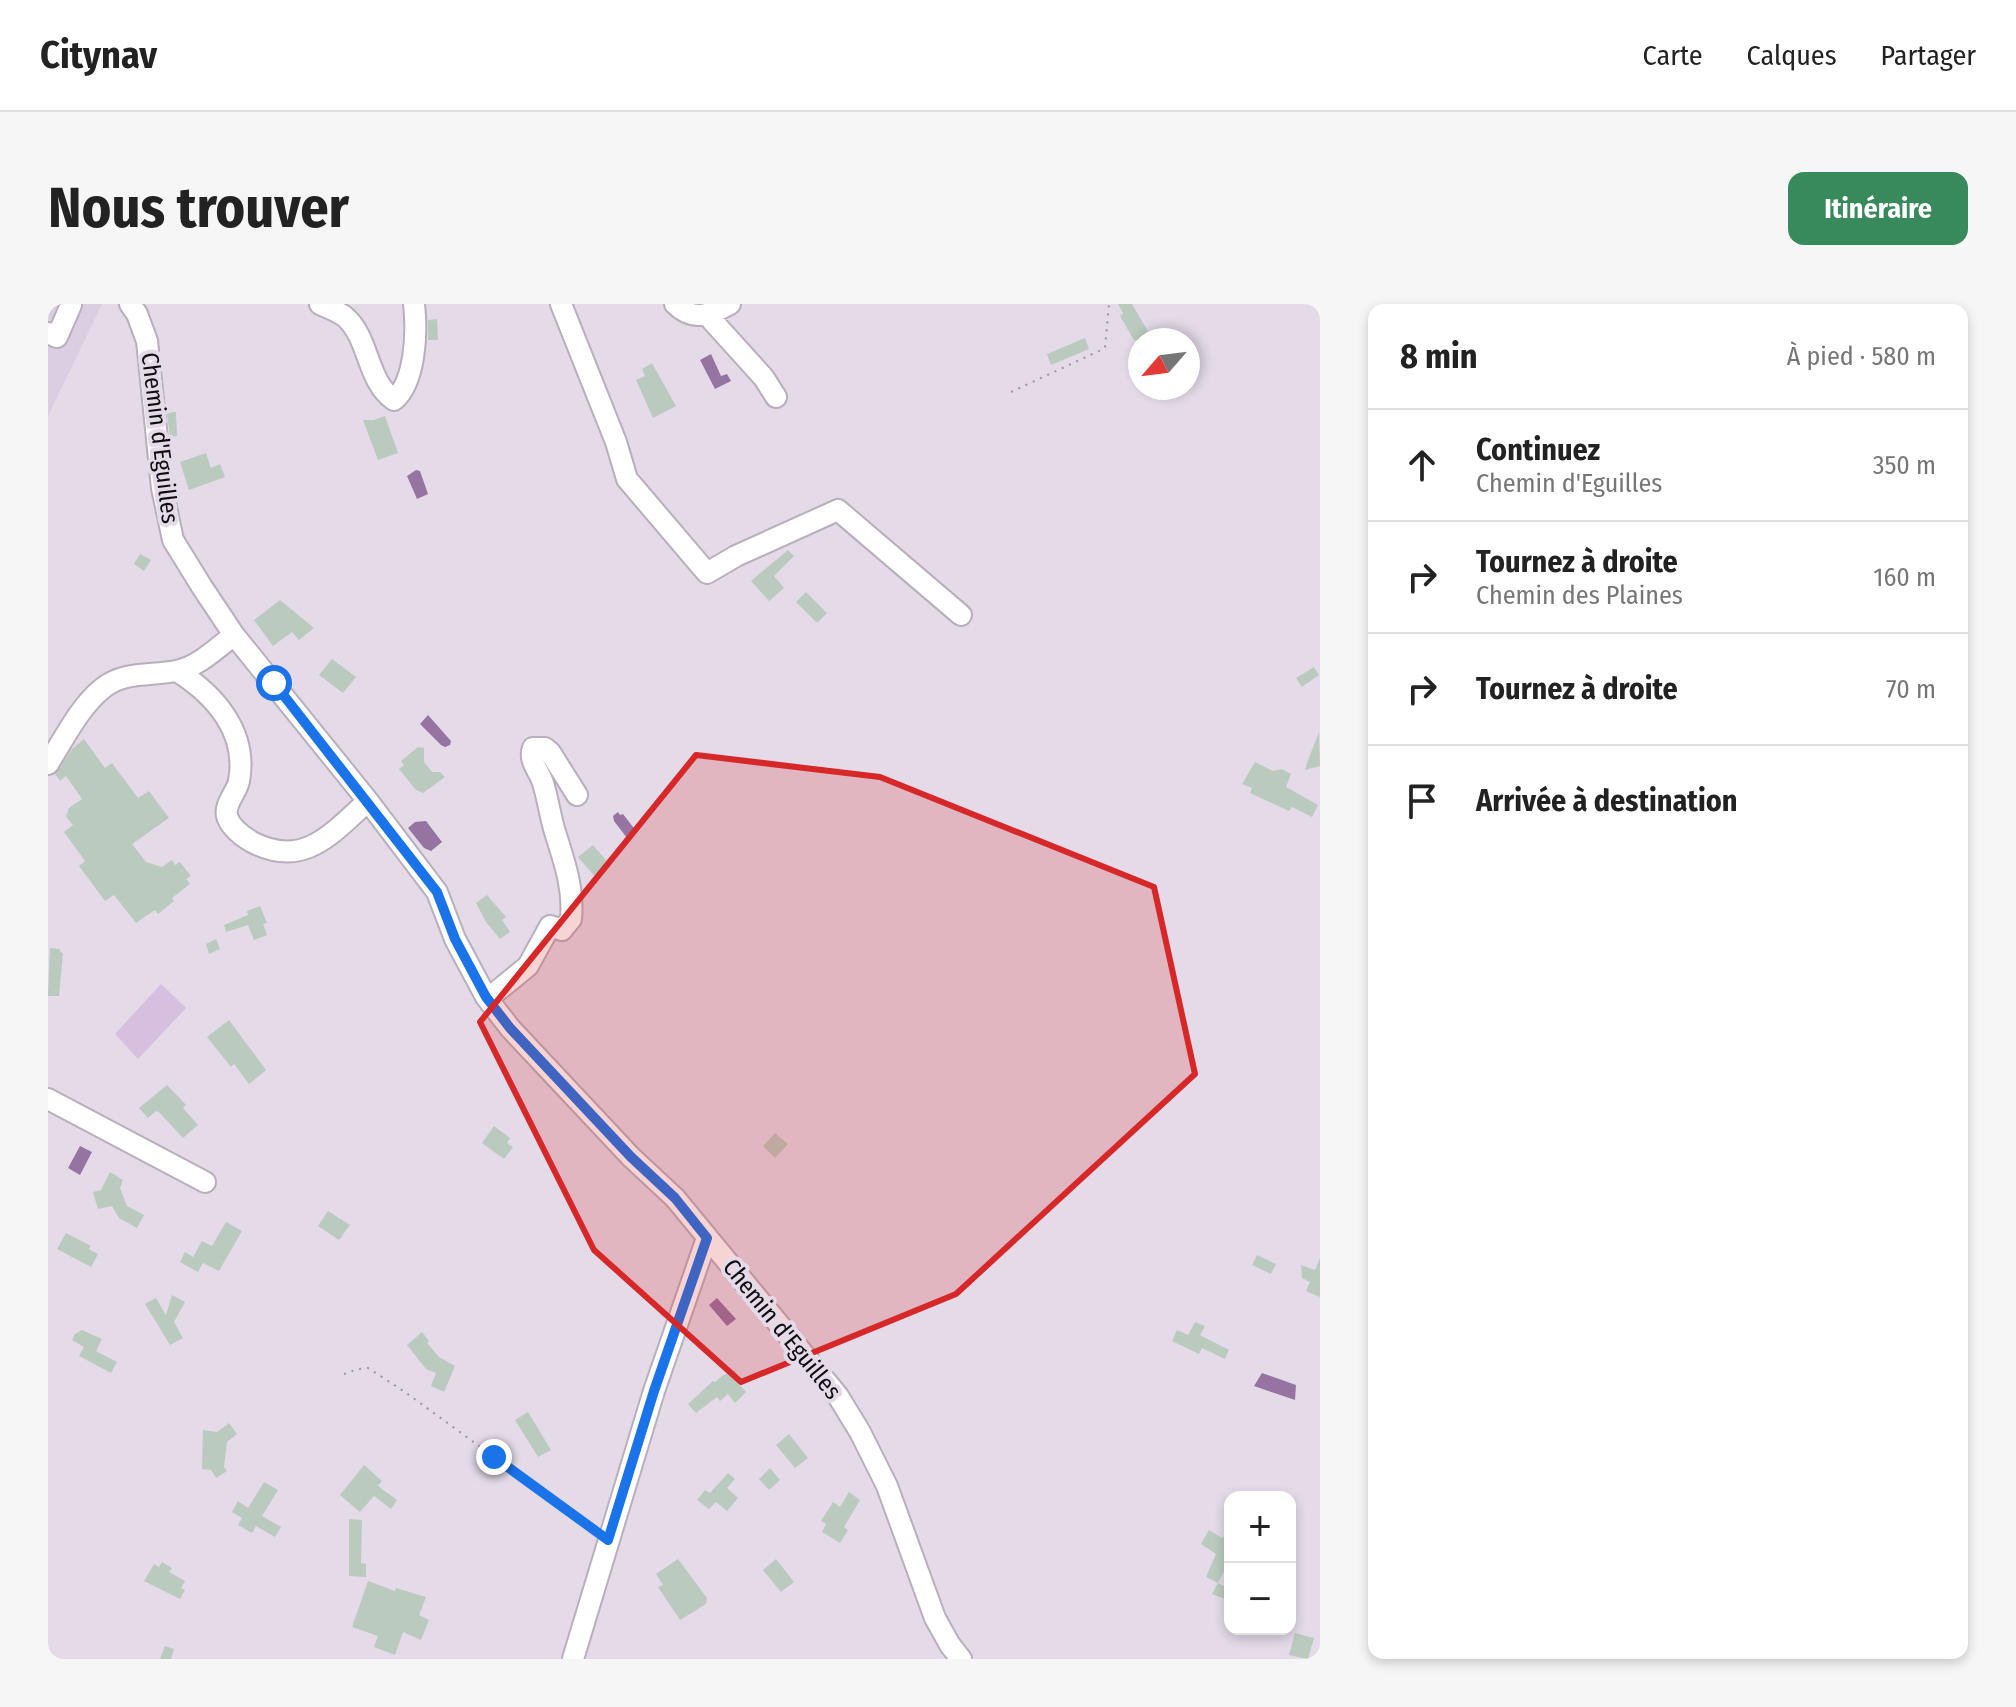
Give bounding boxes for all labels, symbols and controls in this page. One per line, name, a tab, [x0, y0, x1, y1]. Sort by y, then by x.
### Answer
text: Citynav	[40, 32, 157, 78]
text: Carte	[1643, 39, 1703, 72]
text: Calques	[1747, 39, 1837, 72]
text: Partager	[1881, 39, 1976, 72]
button: Itinéraire	[1788, 172, 1968, 245]
text: Nous trouver	[48, 175, 349, 242]
north arrow	[1128, 328, 1200, 400]
text: 8 min	[1400, 336, 1478, 377]
text: À pied · 580 m	[1787, 341, 1936, 372]
street label: Chemin d'Eguilles	[136, 351, 184, 525]
text: Continuez	[1476, 432, 1600, 468]
icon: ahead	[1400, 443, 1444, 487]
text: 350 m	[1873, 450, 1936, 481]
text: Chemin d'Eguilles	[1476, 468, 1662, 499]
text: Tournez à droite	[1476, 544, 1678, 580]
icon: right	[1400, 555, 1444, 599]
text: 160 m	[1873, 562, 1936, 593]
text: Chemin des Plaines	[1476, 580, 1683, 611]
route start	[256, 665, 292, 701]
icon: right	[1400, 667, 1444, 711]
text: Tournez à droite	[1476, 671, 1678, 707]
text: 70 m	[1886, 674, 1936, 705]
icon: arrive	[1400, 779, 1444, 823]
text: Arrivée à destination	[1476, 783, 1737, 819]
street label: Chemin d'Eguilles	[717, 1253, 847, 1405]
route end	[476, 1439, 512, 1475]
map controls	[1224, 1491, 1296, 1635]
button: +	[1224, 1491, 1296, 1563]
button: −	[1224, 1563, 1296, 1635]

